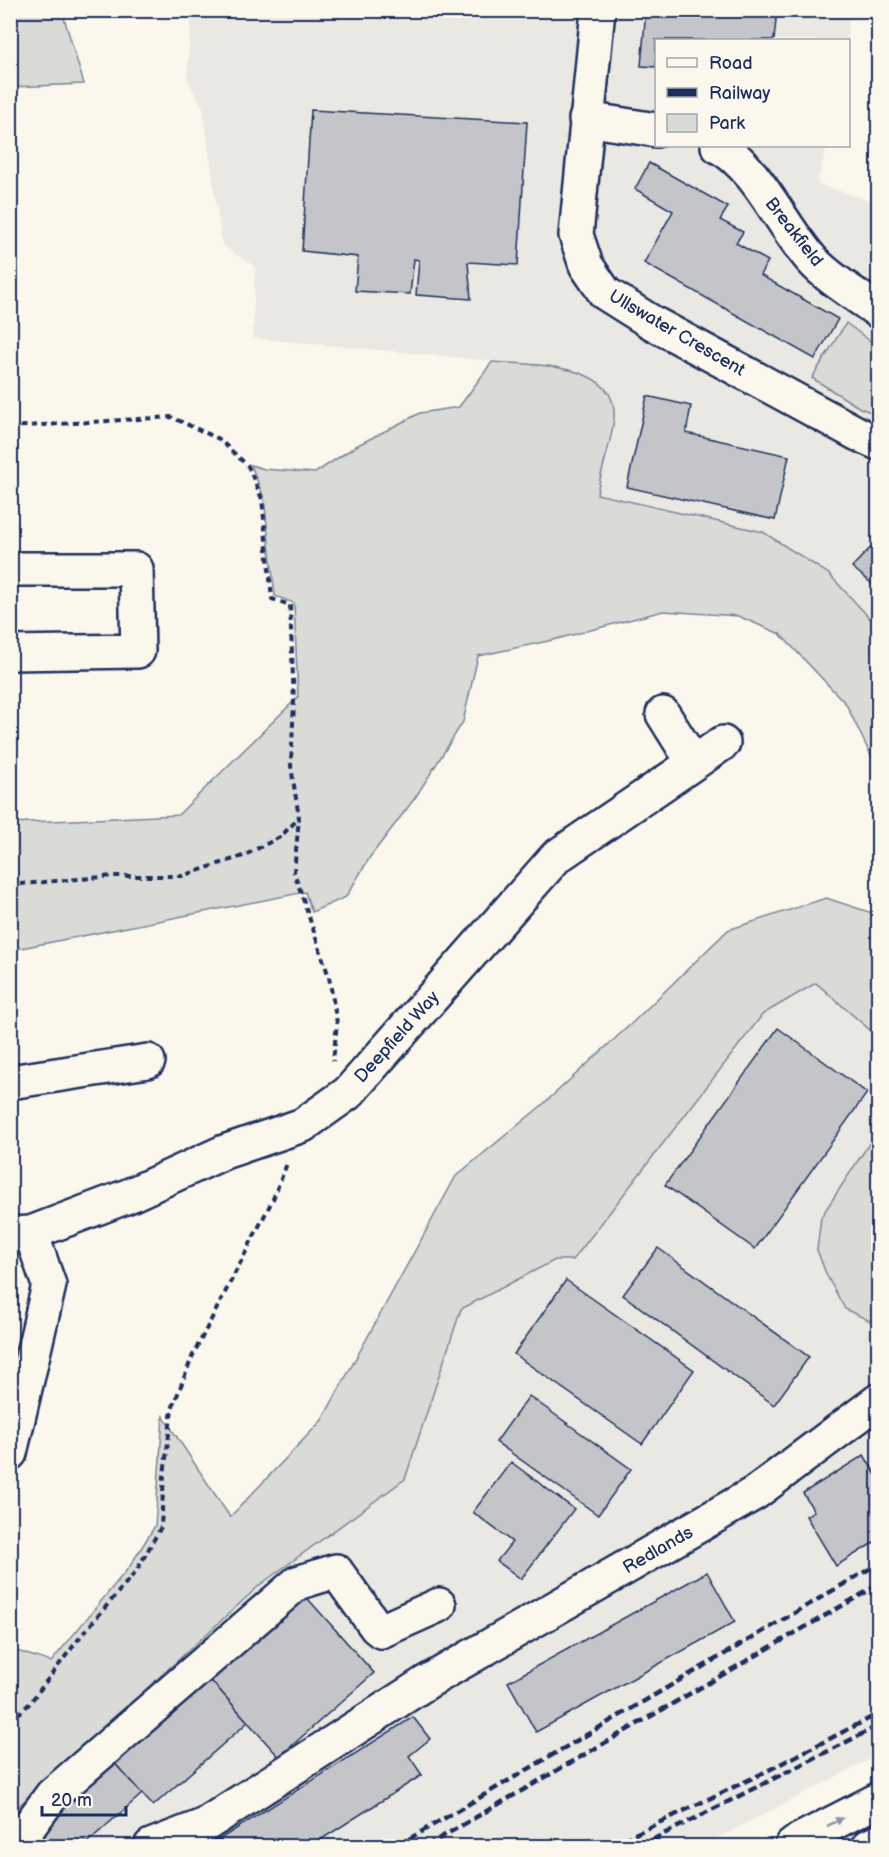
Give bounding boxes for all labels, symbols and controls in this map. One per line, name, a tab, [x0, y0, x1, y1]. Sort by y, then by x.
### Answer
legend	[655, 39, 850, 147]
text: Road	[709, 53, 753, 74]
text: Railway	[709, 83, 771, 104]
text: Park	[709, 113, 745, 134]
street label: Breakfield	[761, 193, 827, 271]
street label: Ullswater Crescent	[605, 285, 749, 381]
street label: Deepfield Way	[350, 986, 444, 1087]
street label: Redlands	[619, 1522, 697, 1578]
scale bar	[42, 1779, 126, 1817]
text: 20 m	[51, 1790, 92, 1811]
one-way arrow	[826, 1818, 843, 1827]

